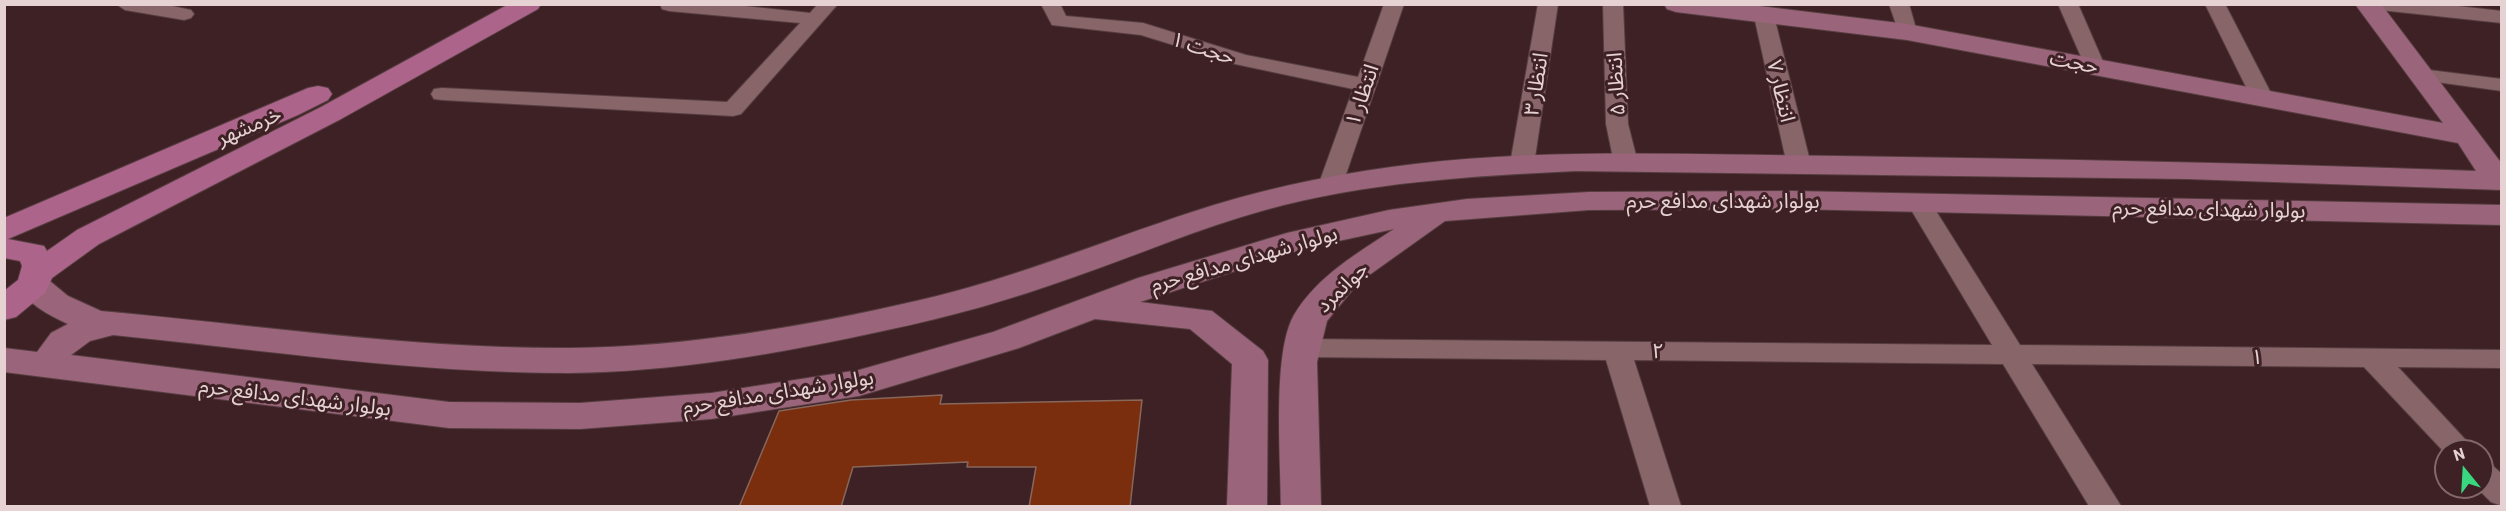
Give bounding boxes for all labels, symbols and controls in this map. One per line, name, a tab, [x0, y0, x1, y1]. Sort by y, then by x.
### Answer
street label: حجت ۱	[1168, 26, 1238, 70]
street label: حجت	[2048, 45, 2100, 79]
street label: انتظار ۳	[1519, 51, 1553, 117]
street label: انتظار ۵	[1602, 52, 1630, 116]
street label: انتظار ۷	[1762, 57, 1800, 125]
street label: انتظار ۱	[1340, 61, 1384, 129]
street label: خرمشهر	[213, 101, 285, 151]
street label: بولوار شهدای مدافع حرم	[1626, 188, 1820, 214]
street label: بولوار شهدای مدافع حرم	[2112, 195, 2306, 223]
street label: بولوار شهدای مدافع حرم	[1148, 220, 1340, 298]
street label: جوانمرد	[1311, 256, 1373, 318]
street label: ۲	[1652, 338, 1664, 364]
street label: ۱	[2251, 344, 2263, 370]
street label: بولوار شهدای مدافع حرم	[681, 364, 875, 420]
street label: بولوار شهدای مدافع حرم	[198, 373, 392, 421]
north arrow	[2434, 439, 2494, 499]
text: N	[2451, 443, 2467, 464]

